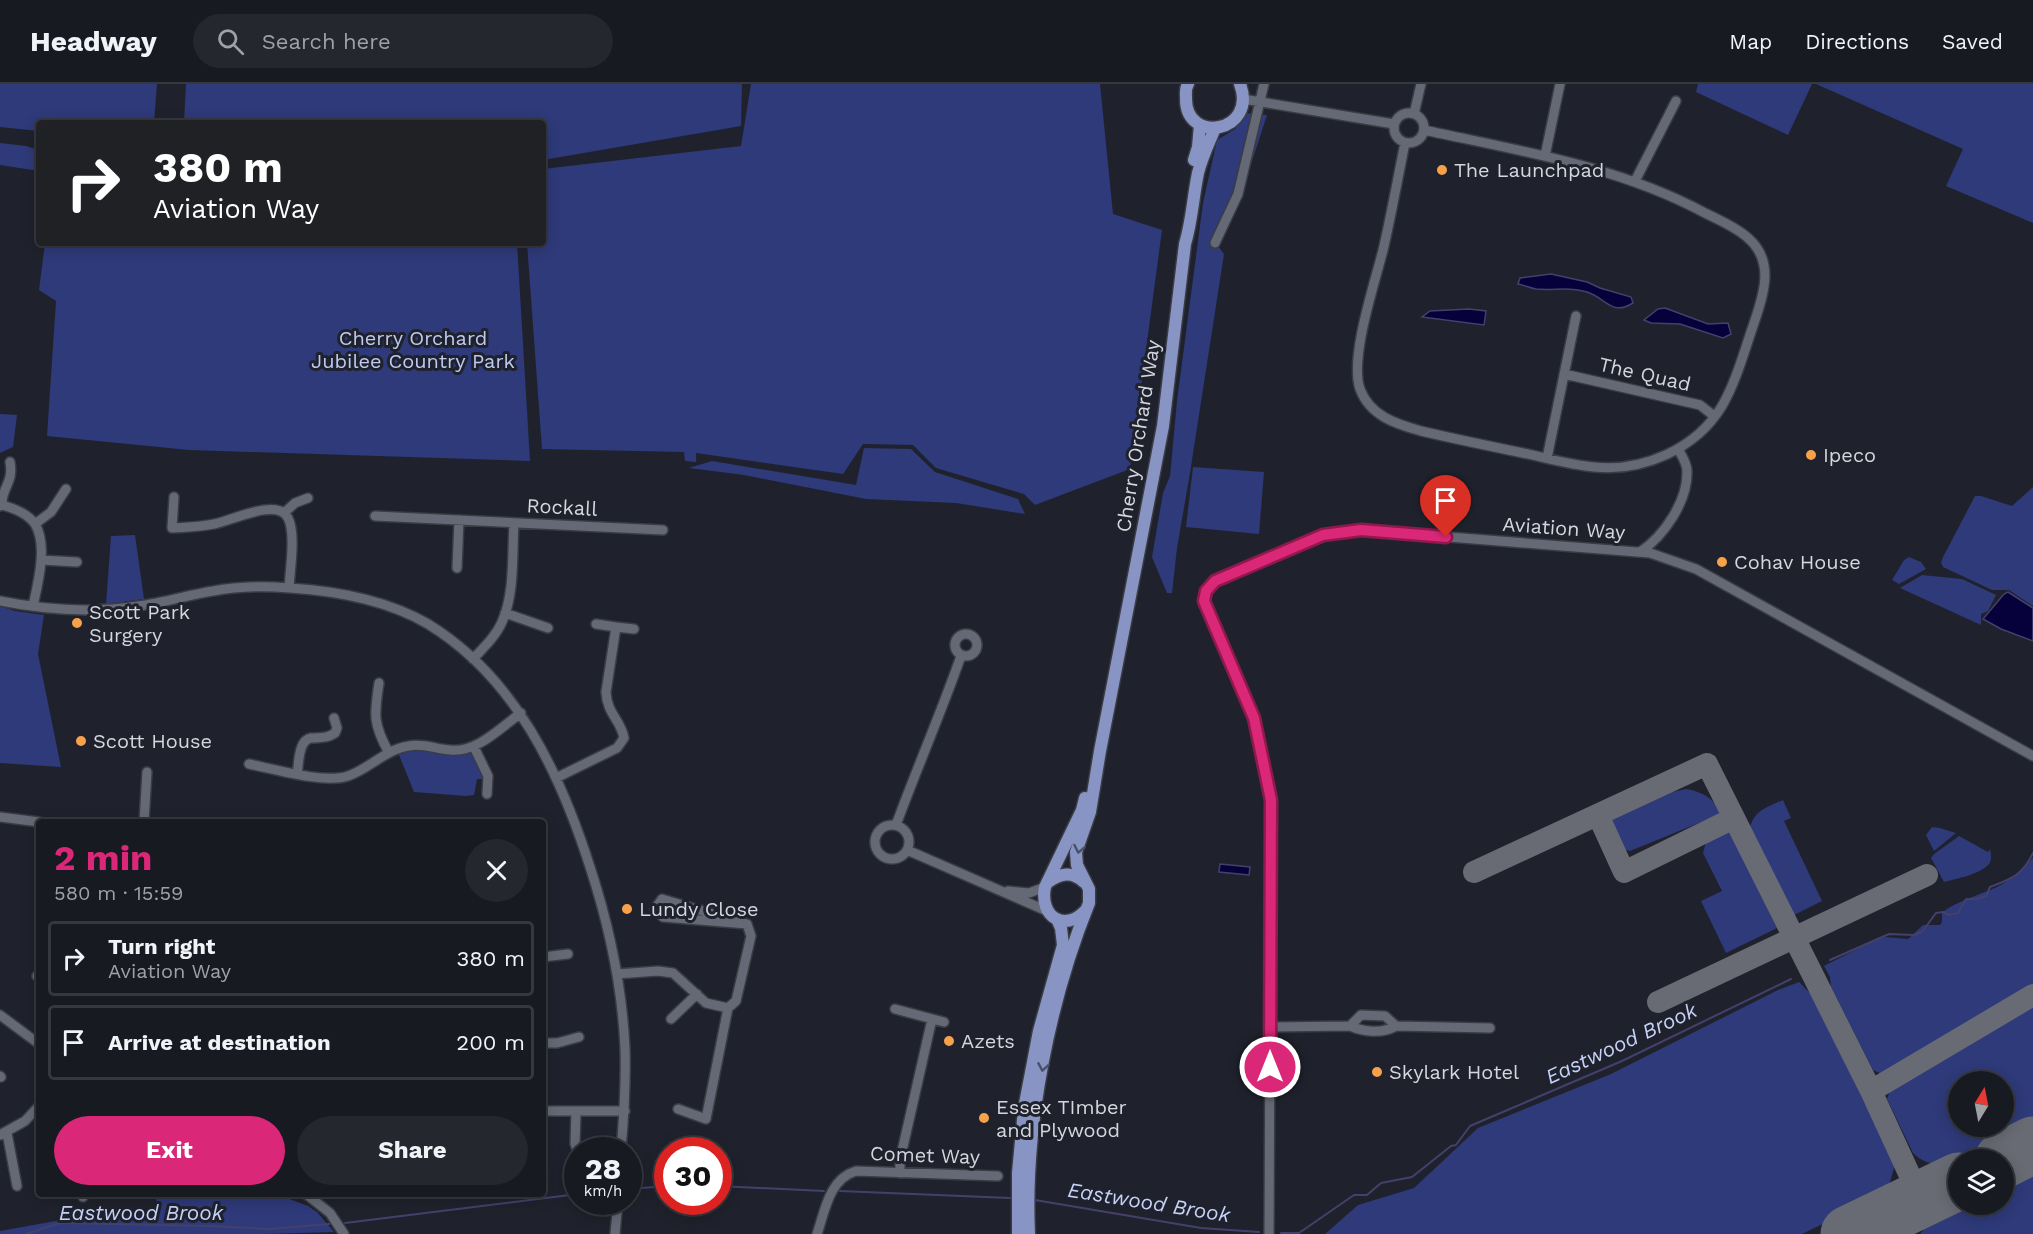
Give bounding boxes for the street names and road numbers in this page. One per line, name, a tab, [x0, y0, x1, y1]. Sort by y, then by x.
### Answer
street label: Cherry Orchard Way	[1111, 337, 1165, 534]
street label: The Quad	[1597, 352, 1693, 396]
street label: Rockall	[526, 493, 598, 521]
street label: Aviation Way	[1502, 512, 1627, 544]
street label: Comet Way	[869, 1141, 981, 1169]

